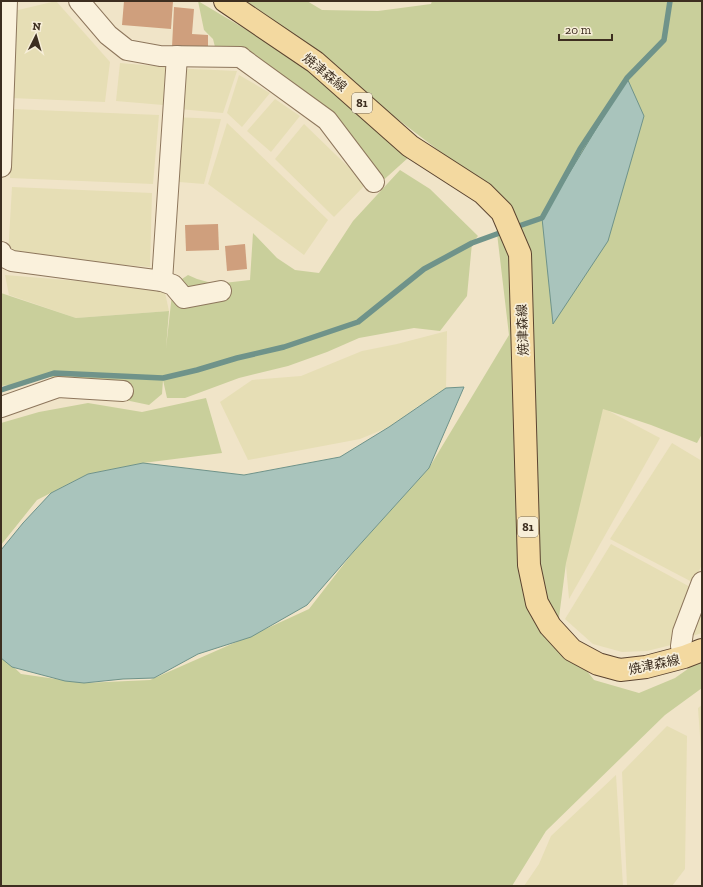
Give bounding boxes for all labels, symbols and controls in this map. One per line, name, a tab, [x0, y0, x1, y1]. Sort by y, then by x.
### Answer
north arrow	[16, 16, 56, 56]
scale bar	[559, 16, 612, 42]
text: N	[32, 20, 42, 33]
text: 20 m	[565, 23, 592, 37]
street label: 焼津森線	[300, 50, 350, 95]
road number: 81	[352, 93, 372, 113]
street label: 焼津森線	[514, 304, 531, 356]
road number: 81	[518, 517, 538, 537]
street label: 焼津森線	[627, 652, 681, 677]

